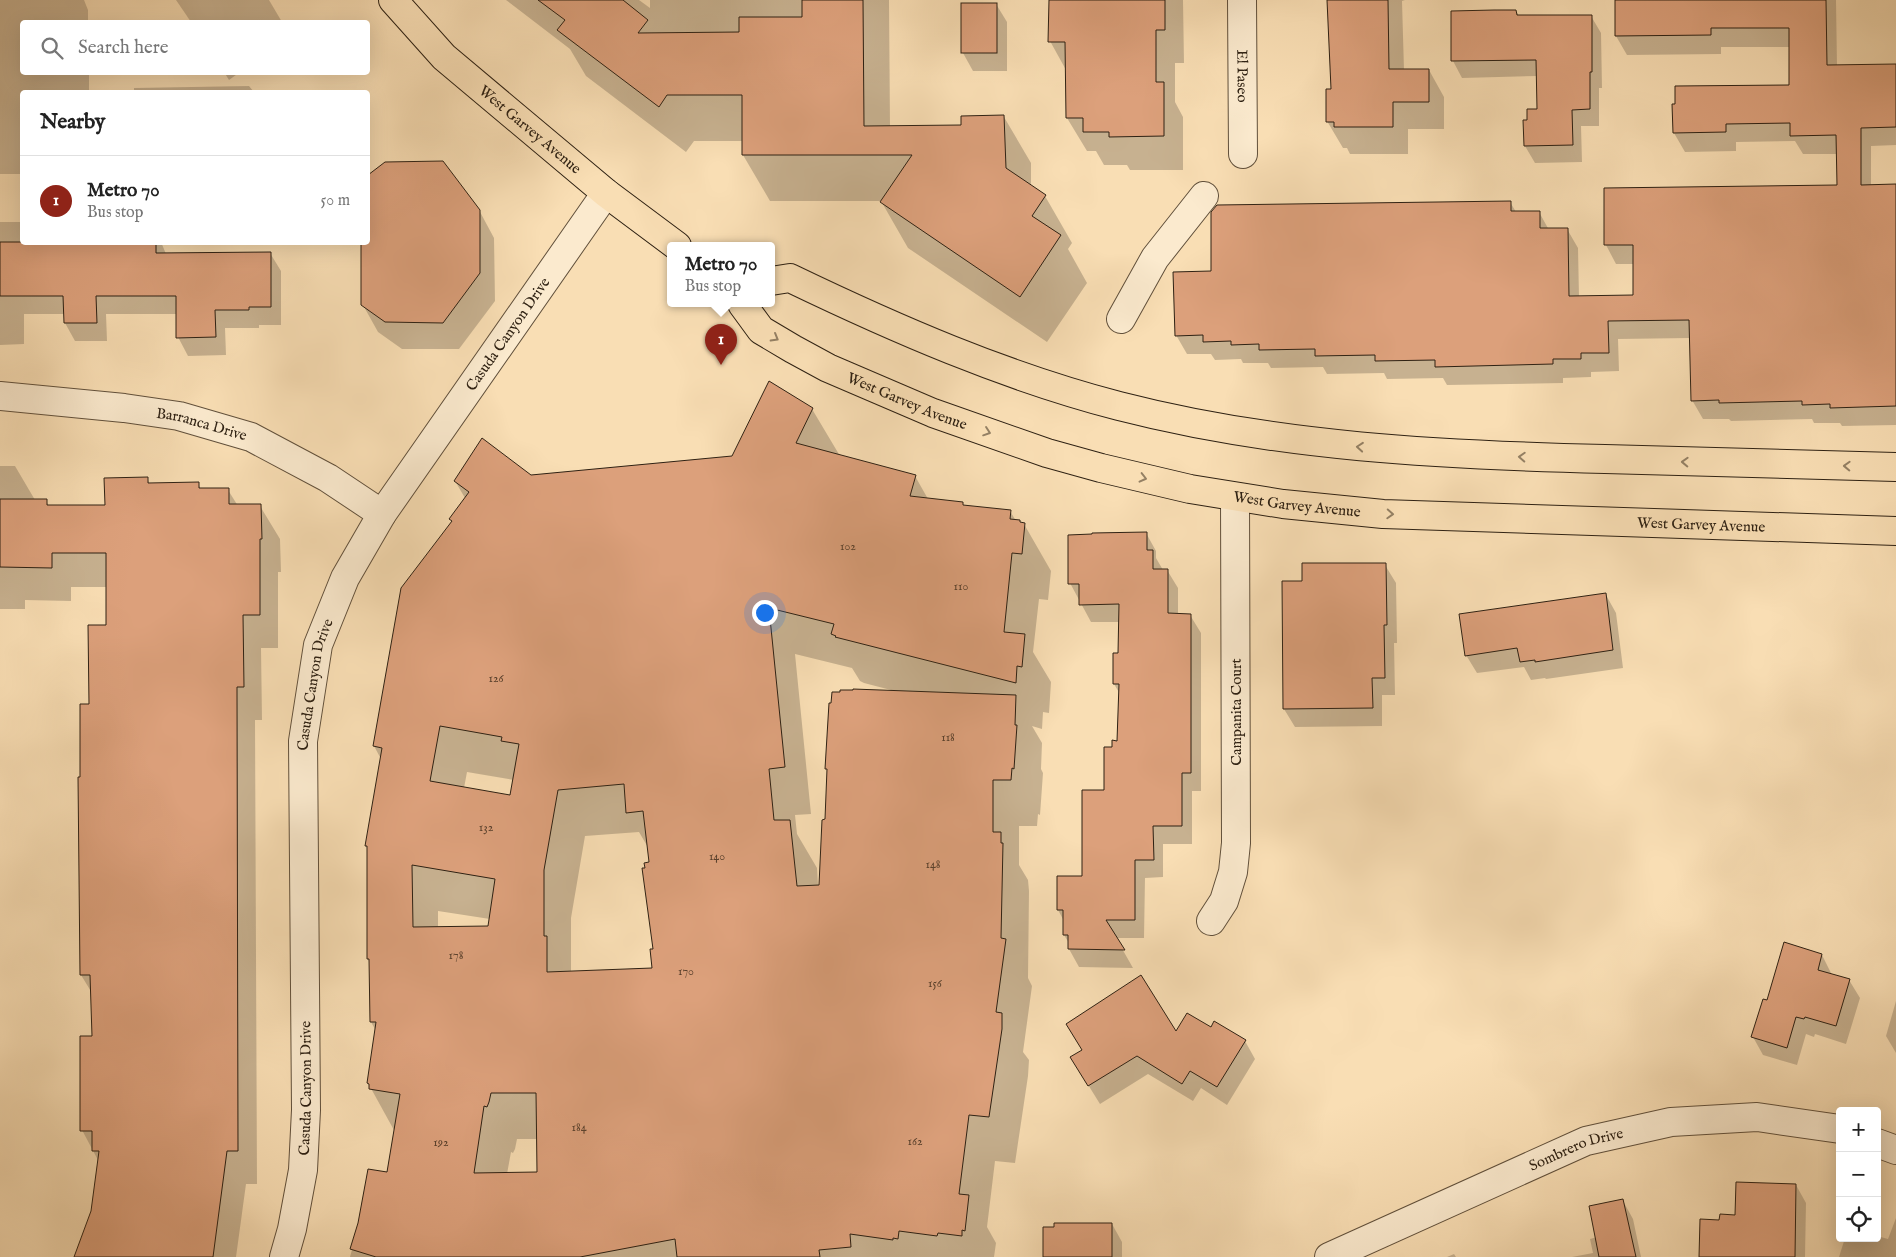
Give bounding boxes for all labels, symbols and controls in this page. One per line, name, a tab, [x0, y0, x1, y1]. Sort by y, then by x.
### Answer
search box	[20, 20, 370, 75]
icon: search	[38, 34, 66, 62]
text: Search here	[78, 36, 169, 60]
street label: El Paseo	[1232, 49, 1252, 103]
street label: West Garvey Avenue	[475, 81, 585, 178]
text: Nearby	[40, 109, 105, 136]
text: Metro 70	[87, 179, 160, 203]
text: 1	[53, 191, 59, 211]
text: 50 m	[321, 191, 350, 211]
text: Bus stop	[87, 203, 143, 223]
popup	[667, 242, 775, 307]
text: Metro 70	[685, 253, 757, 277]
street label: Casuda Canyon Drive	[462, 274, 554, 395]
text: Bus stop	[685, 277, 741, 297]
pin: 1	[705, 324, 737, 365]
one-way arrow	[769, 332, 778, 342]
street label: West Garvey Avenue	[844, 368, 970, 434]
street label: Barranca Drive	[155, 404, 249, 445]
one-way arrow	[982, 427, 991, 437]
one-way arrow	[1356, 442, 1364, 453]
one-way arrow	[1518, 451, 1526, 462]
one-way arrow	[1681, 456, 1689, 467]
one-way arrow	[1843, 461, 1851, 471]
one-way arrow	[1138, 472, 1147, 483]
street label: West Garvey Avenue	[1232, 487, 1362, 522]
one-way arrow	[1386, 509, 1394, 520]
street label: West Garvey Avenue	[1637, 513, 1766, 537]
house number: 102	[840, 539, 856, 554]
house number: 110	[954, 579, 968, 594]
your location	[752, 600, 778, 626]
street label: Casuda Canyon Drive	[294, 616, 338, 751]
street label: Campanita Court	[1227, 658, 1246, 766]
house number: 126	[488, 671, 505, 686]
house number: 118	[941, 730, 955, 745]
house number: 132	[479, 820, 494, 835]
house number: 140	[709, 849, 725, 864]
house number: 148	[925, 857, 941, 872]
house number: 178	[449, 948, 464, 963]
house number: 170	[678, 964, 694, 979]
house number: 156	[928, 976, 943, 991]
street label: Casuda Canyon Drive	[295, 1021, 316, 1156]
map controls	[1836, 1107, 1881, 1242]
button: +	[1836, 1107, 1881, 1152]
house number: 184	[571, 1120, 587, 1135]
street label: Sombrero Drive	[1526, 1124, 1625, 1176]
house number: 162	[907, 1134, 923, 1149]
house number: 192	[433, 1135, 449, 1150]
button: −	[1836, 1152, 1881, 1197]
button: locate	[1836, 1197, 1881, 1242]

